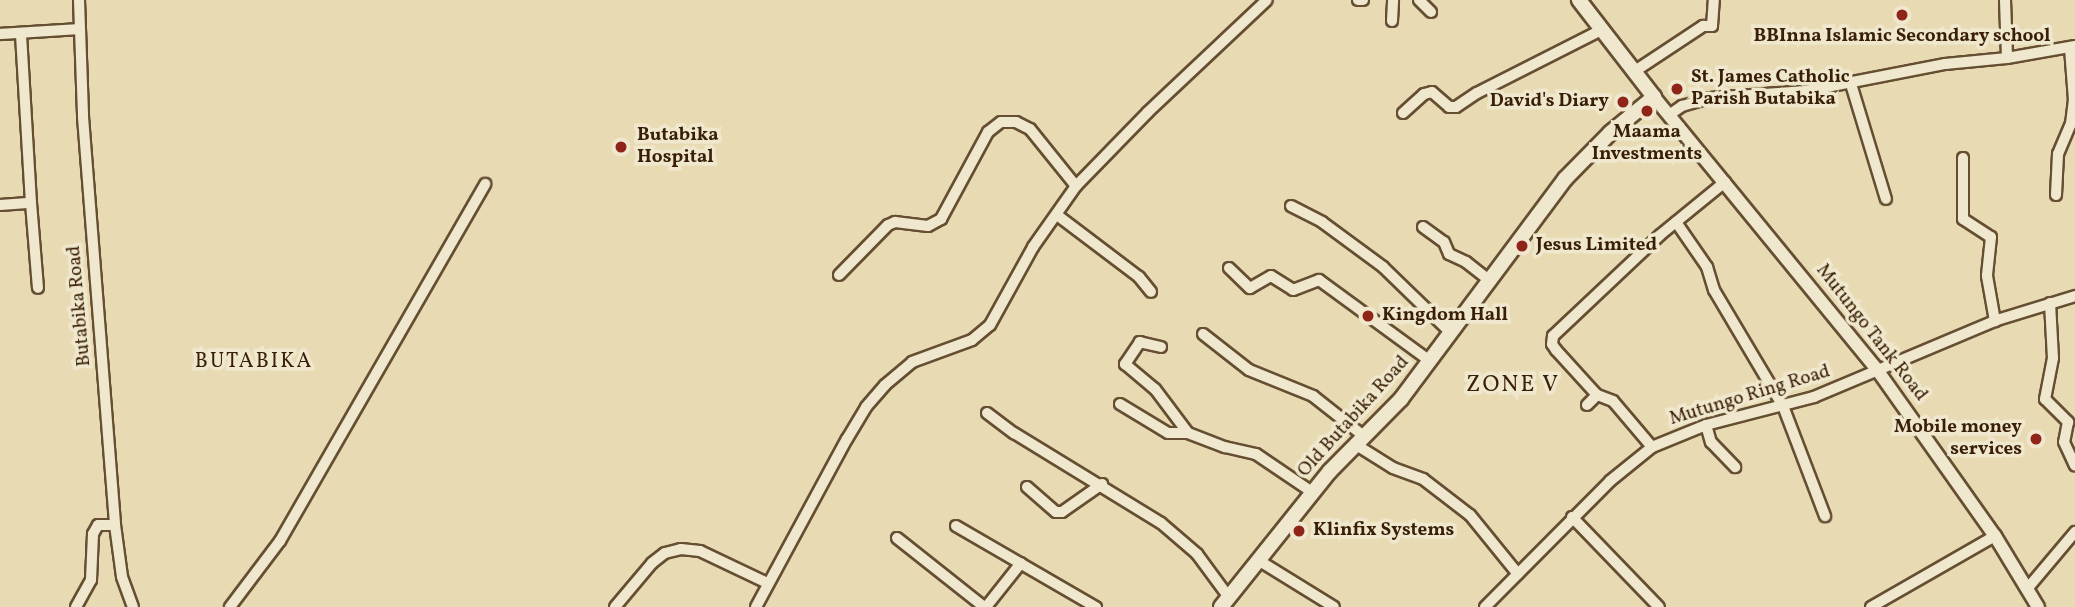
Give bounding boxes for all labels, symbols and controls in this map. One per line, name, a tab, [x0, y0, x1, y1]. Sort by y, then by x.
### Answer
marker: BBInna Islamic Secondary school	[1894, 7, 1910, 23]
place label: BBInna Islamic Secondary school	[1753, 26, 2051, 48]
place label: St. James Catholic Parish Butabika	[1691, 67, 1850, 111]
marker: St. James Catholic Parish Butabika	[1669, 81, 1685, 97]
place label: David's Diary	[1490, 91, 1609, 113]
marker: David's Diary	[1615, 94, 1631, 110]
marker: Maama Investments	[1639, 103, 1655, 119]
place label: Maama Investments	[1592, 122, 1702, 166]
place label: Butabika Hospital	[637, 125, 719, 169]
marker: Butabika Hospital	[611, 137, 631, 157]
place label: Jesus Limited	[1536, 235, 1657, 257]
marker: Jesus Limited	[1514, 238, 1530, 254]
street label: Butabika Road	[63, 245, 97, 367]
street label: Mutungo Tank Road	[1810, 260, 1932, 406]
place label: Kingdom Hall	[1382, 305, 1508, 327]
marker: Kingdom Hall	[1360, 308, 1376, 324]
district label: BUTABIKA	[196, 349, 312, 375]
street label: Old Butabika Road	[1294, 352, 1414, 482]
street label: Mutungo Ring Road	[1667, 361, 1833, 431]
district label: ZONE V	[1466, 371, 1560, 399]
place label: Mobile money services	[1894, 417, 2022, 461]
marker: Mobile money services	[2028, 431, 2044, 447]
place label: Klinfix Systems	[1313, 520, 1454, 542]
marker: Klinfix Systems	[1291, 523, 1307, 539]

